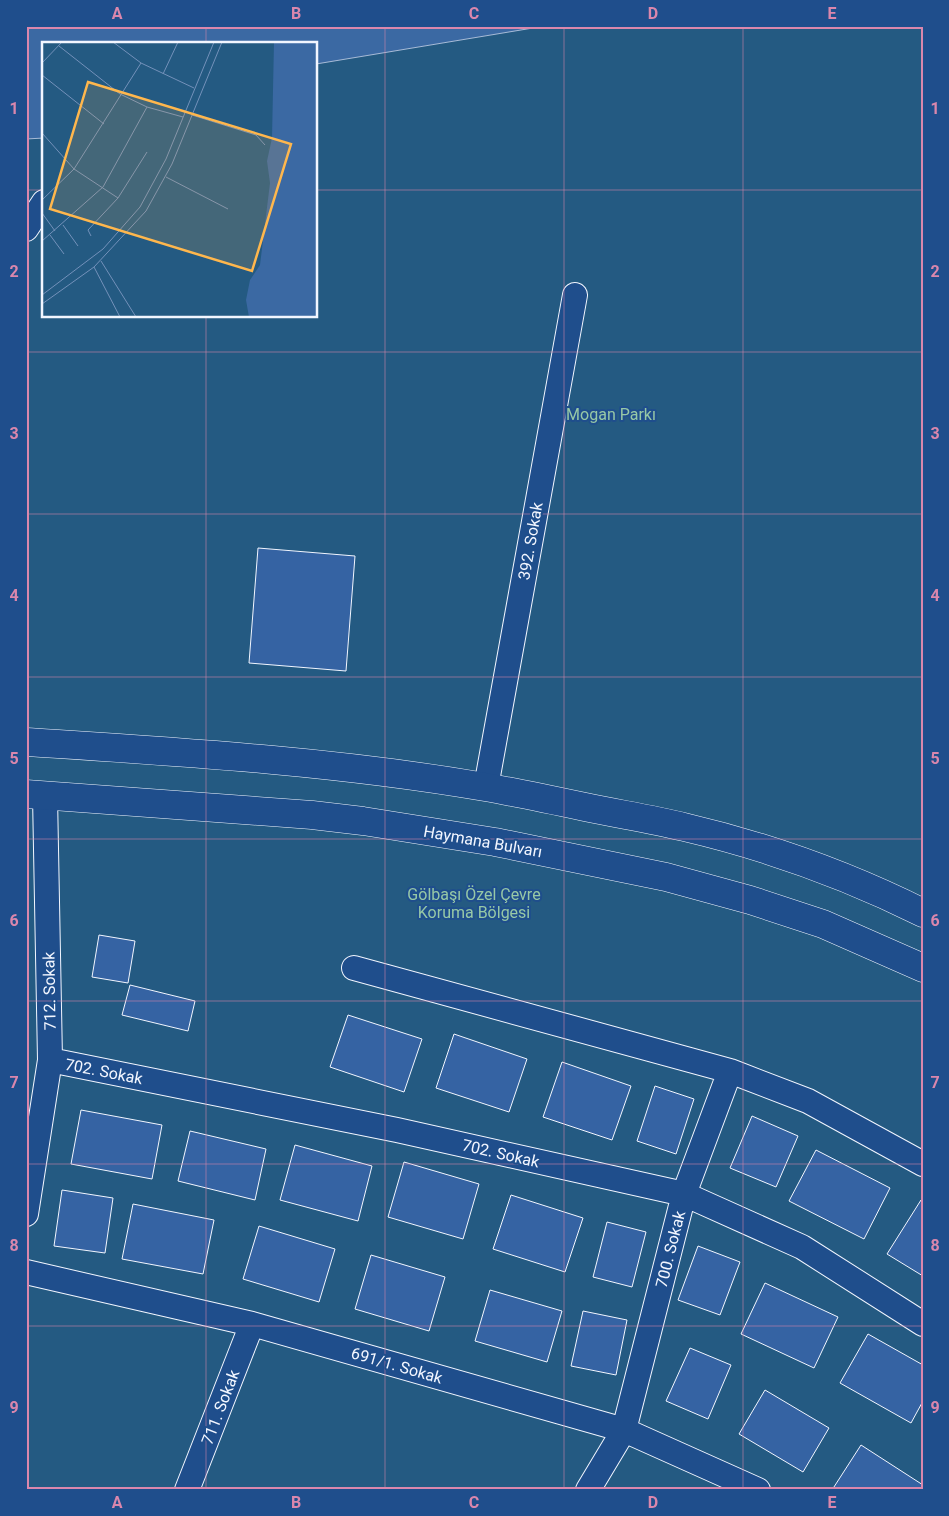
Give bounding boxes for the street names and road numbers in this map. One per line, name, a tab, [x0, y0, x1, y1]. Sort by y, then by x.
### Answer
street label: 392. Sokak	[514, 500, 547, 581]
street label: Haymana Bulvarı	[422, 822, 544, 861]
street label: 712. Sokak	[39, 951, 60, 1031]
street label: 702. Sokak	[63, 1055, 145, 1088]
street label: 702. Sokak	[460, 1135, 542, 1172]
street label: 700. Sokak	[652, 1208, 689, 1290]
street label: 691/1. Sokak	[349, 1343, 446, 1388]
street label: 711. Sokak	[197, 1366, 244, 1447]

